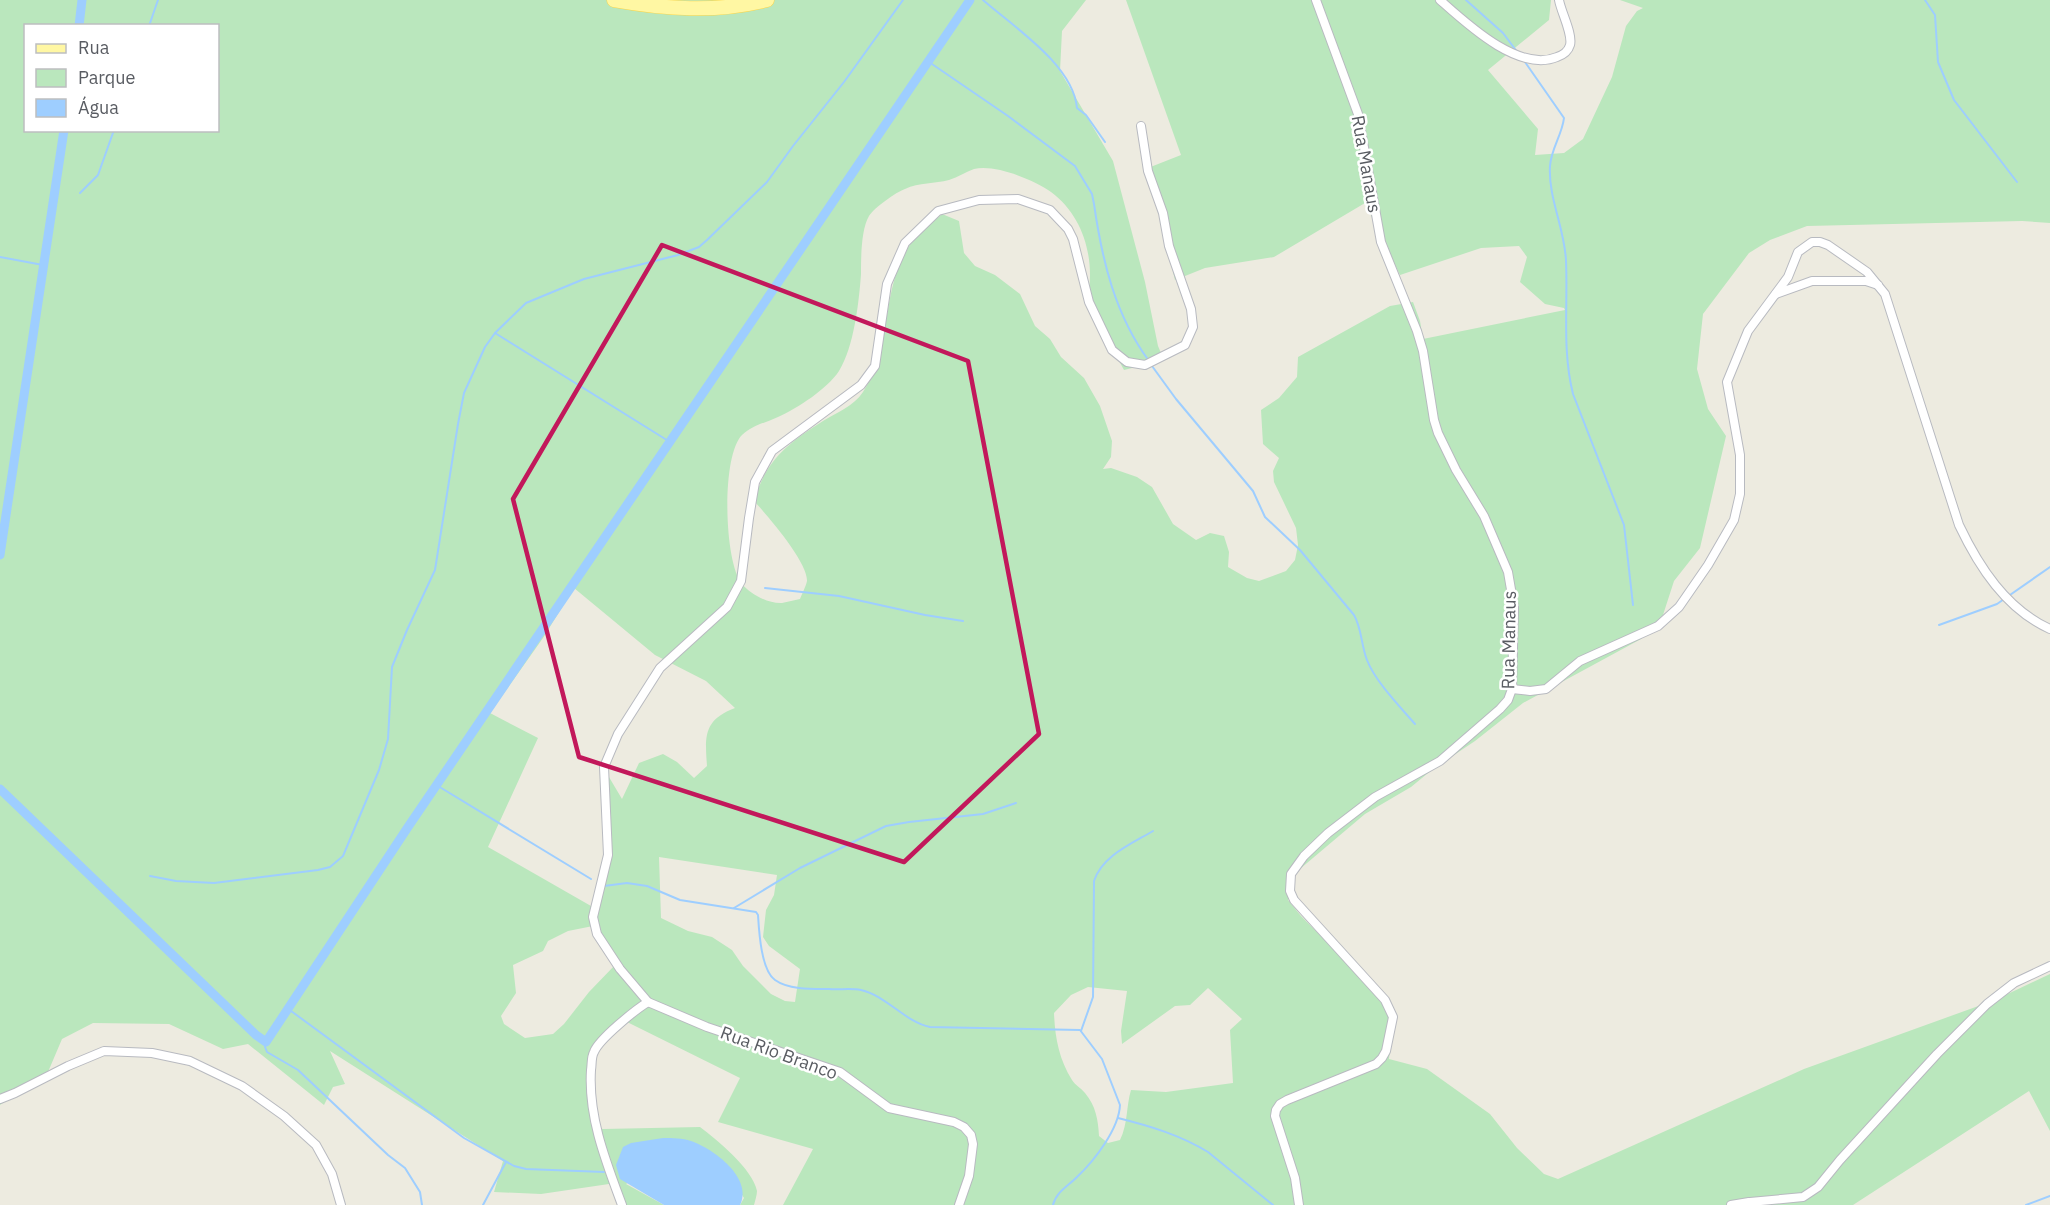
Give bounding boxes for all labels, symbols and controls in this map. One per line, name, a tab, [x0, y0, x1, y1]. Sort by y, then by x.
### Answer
legend	[24, 24, 219, 132]
text: Rua	[78, 36, 110, 59]
text: Parque	[78, 66, 136, 89]
text: Água	[78, 96, 119, 119]
street label: Rua Manaus	[1347, 113, 1386, 214]
street label: Rua Manaus	[1496, 590, 1521, 690]
street label: Rua Rio Branco	[717, 1021, 841, 1084]

